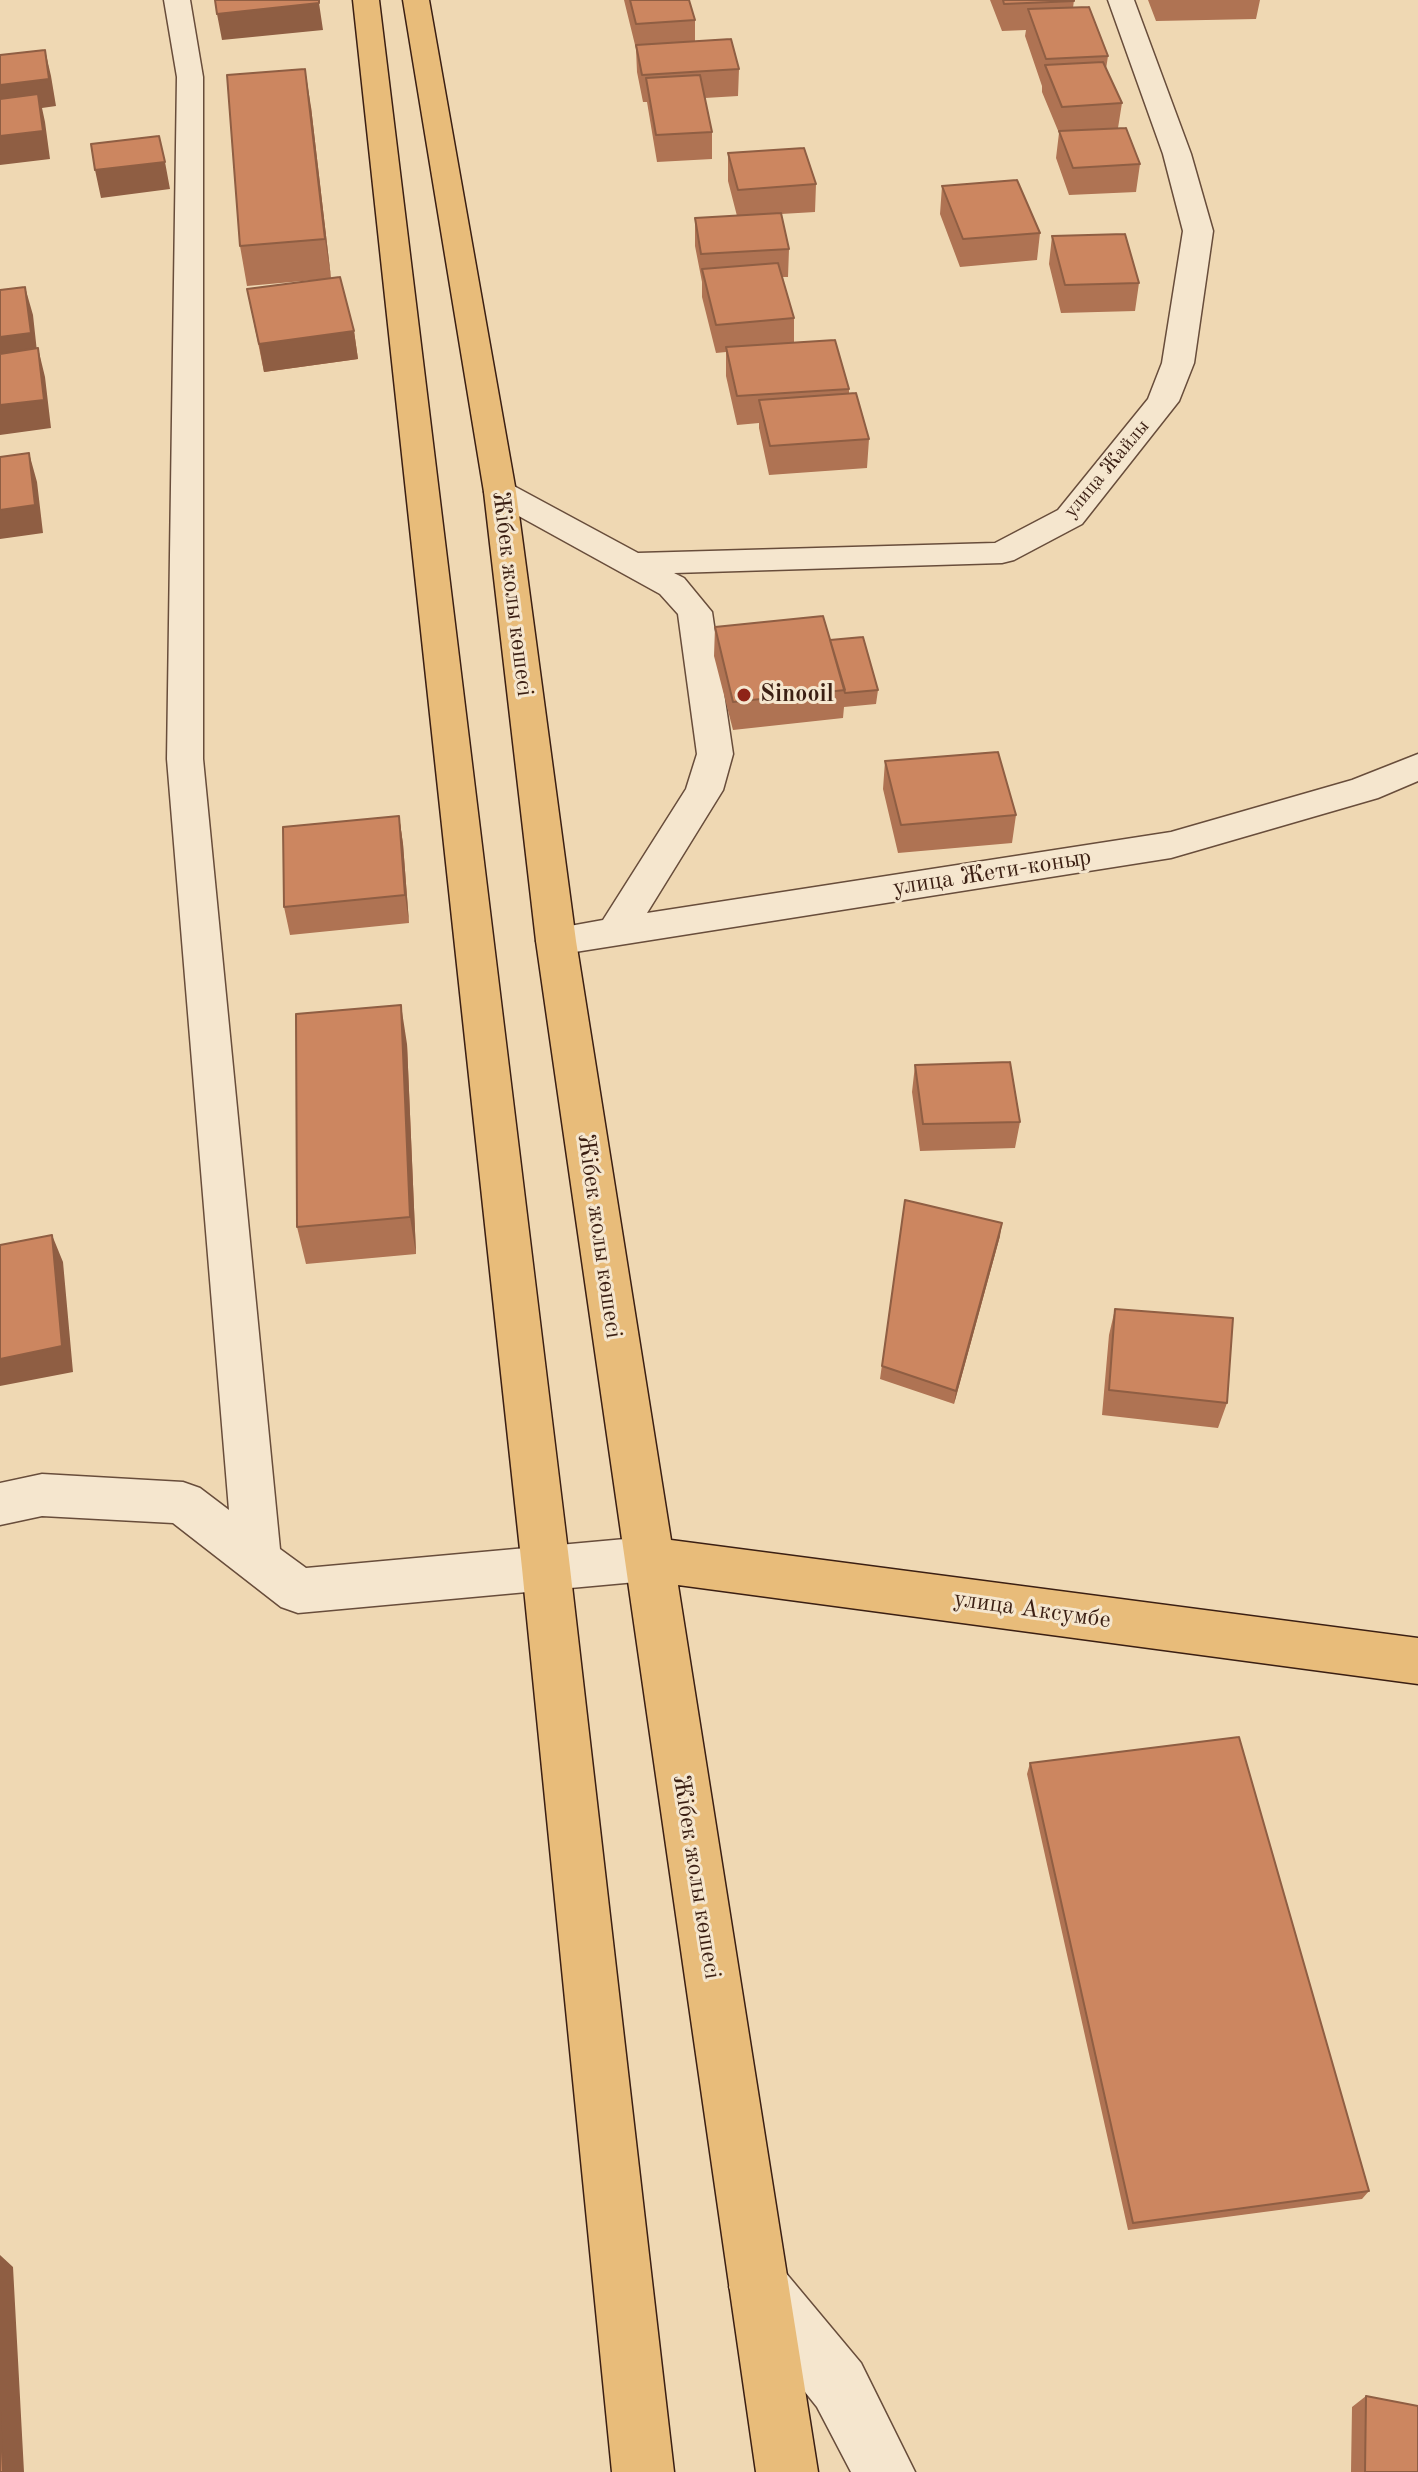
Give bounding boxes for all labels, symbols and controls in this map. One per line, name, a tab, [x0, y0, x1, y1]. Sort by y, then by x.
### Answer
street label: улица Жайлы	[1059, 415, 1155, 523]
street label: Жібек жолы көшесі	[485, 490, 539, 698]
place label: Sinooil	[760, 681, 834, 709]
marker: Sinooil	[735, 686, 753, 704]
street label: улица Жети-коныр	[891, 843, 1093, 903]
street label: Жібек жолы көшесі	[570, 1132, 628, 1340]
street label: улица Аксумбе	[952, 1585, 1112, 1635]
street label: Жібек жолы көшесі	[666, 1773, 726, 1981]

